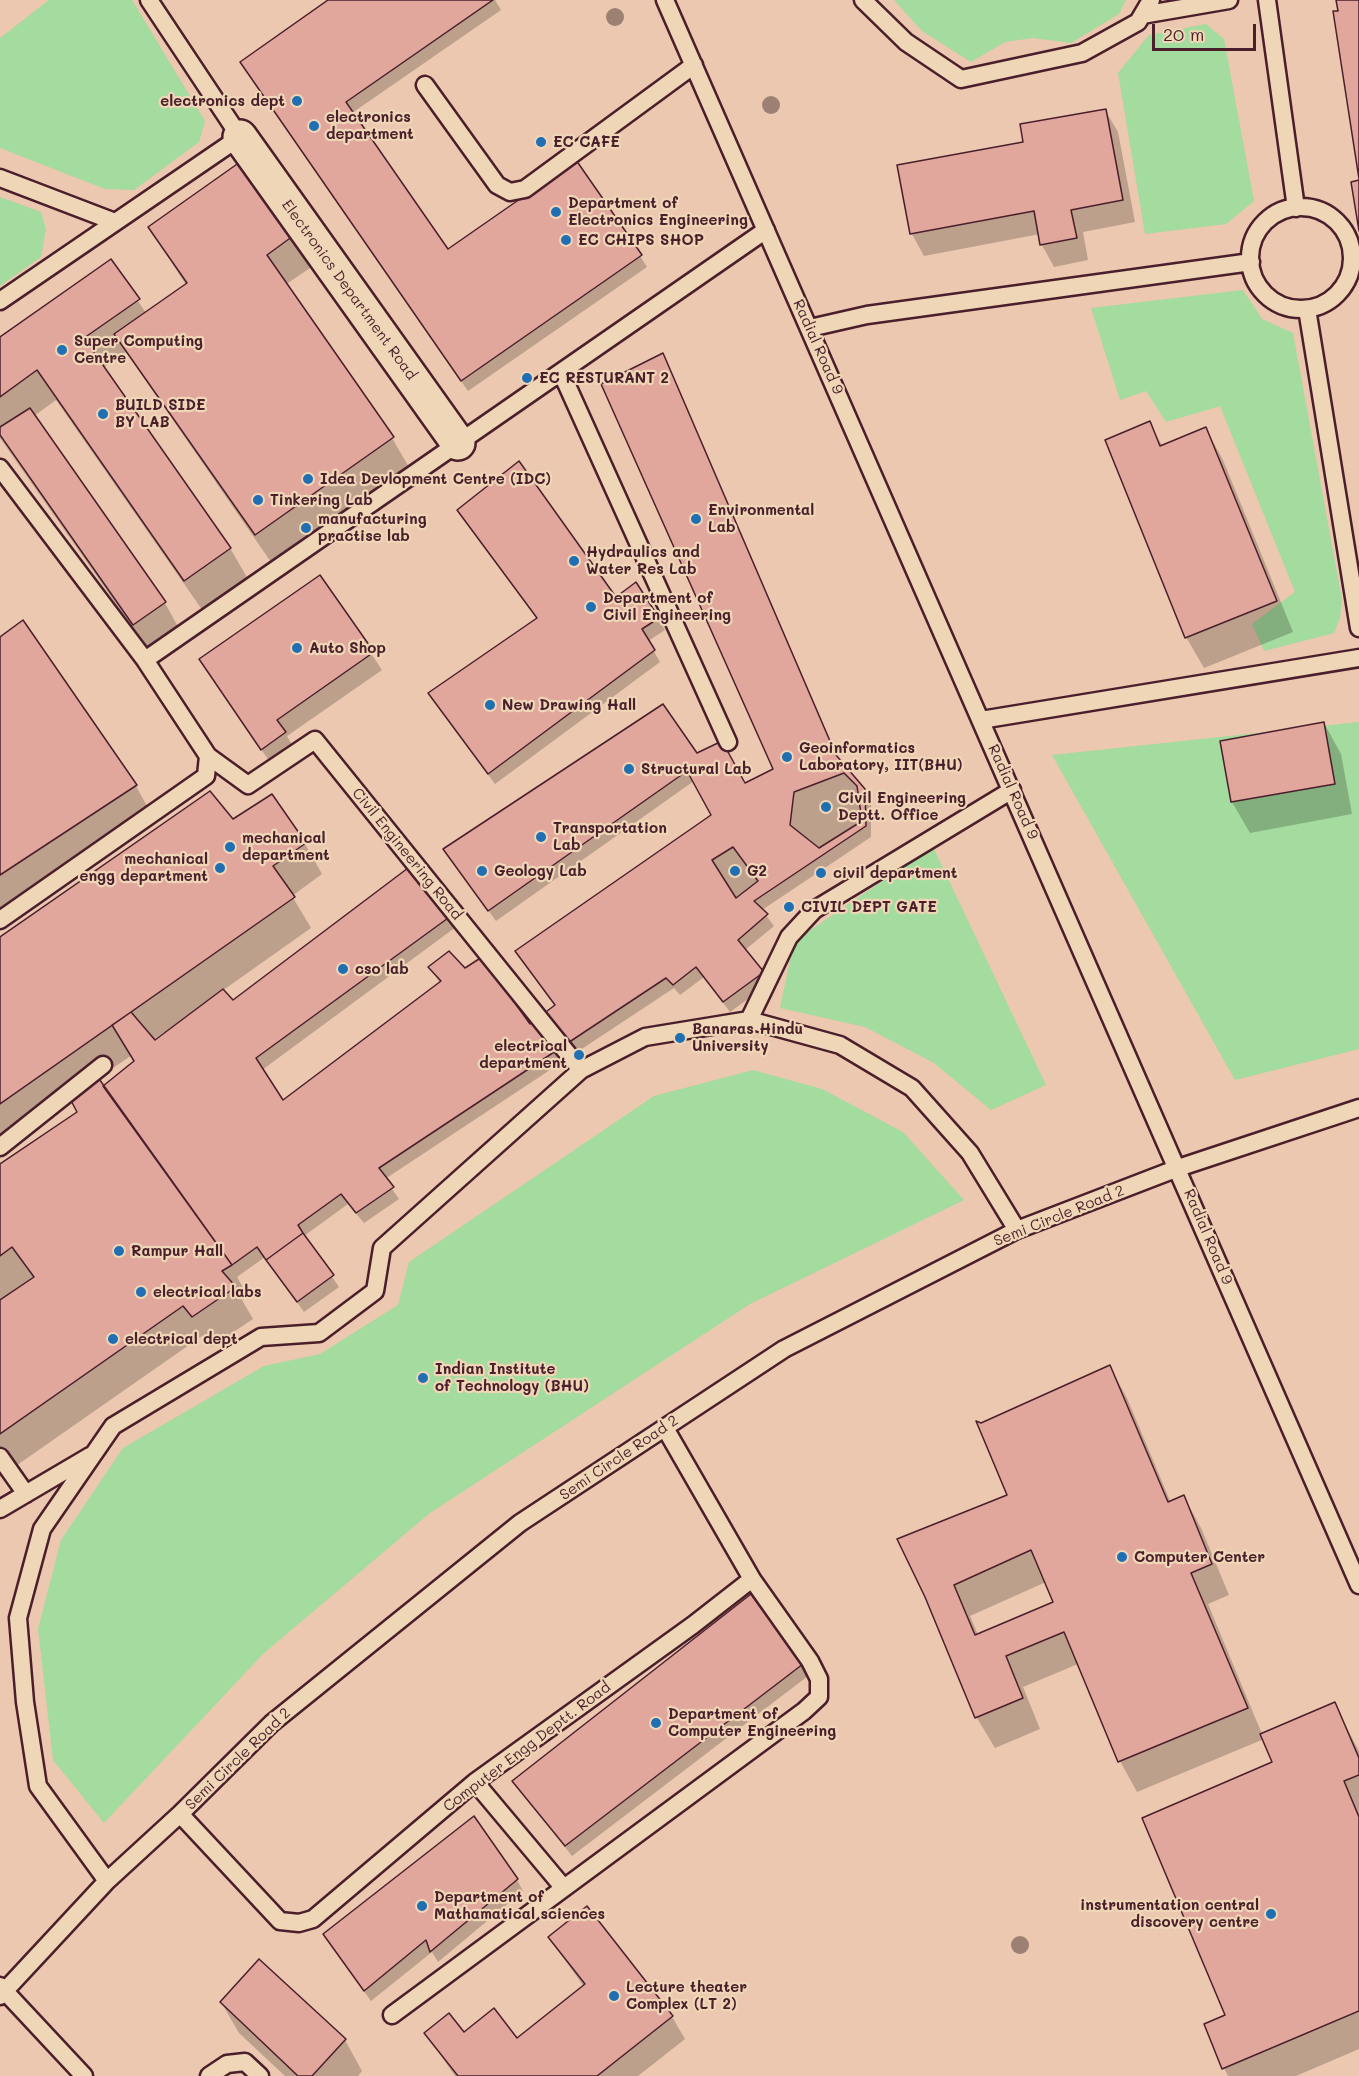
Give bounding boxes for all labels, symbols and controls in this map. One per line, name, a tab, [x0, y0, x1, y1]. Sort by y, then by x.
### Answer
scale bar	[1155, 12, 1258, 50]
text: 20 m	[1163, 22, 1204, 46]
place label: electronics dept	[160, 92, 285, 110]
marker: electronics dept	[290, 94, 304, 108]
place label: electronics department	[326, 108, 414, 143]
marker: electronics department	[307, 119, 321, 133]
place label: EC CAFE	[553, 133, 620, 151]
marker: EC CAFE	[534, 135, 548, 149]
place label: Department of Electronics Engineering	[568, 194, 748, 229]
street label: Electronics Department Road	[278, 197, 420, 383]
marker: Department of Electronics Engineering	[549, 205, 563, 219]
place label: EC CHIPS SHOP	[578, 231, 704, 249]
marker: EC CHIPS SHOP	[559, 233, 573, 247]
street label: Radial Road 9	[789, 297, 847, 397]
place label: Super Computing Centre	[74, 332, 203, 367]
marker: Super Computing Centre	[55, 343, 69, 357]
place label: EC RESTURANT 2	[539, 369, 669, 387]
marker: EC RESTURANT 2	[520, 371, 534, 385]
place label: BUILD SIDE BY LAB	[115, 396, 206, 431]
marker: BUILD SIDE BY LAB	[96, 407, 110, 421]
place label: Idea Devlopment Centre (IDC)	[320, 470, 551, 488]
marker: Idea Devlopment Centre (IDC)	[301, 472, 315, 486]
place label: Tinkering Lab	[270, 491, 373, 509]
marker: Tinkering Lab	[251, 493, 265, 507]
place label: Environmental Lab	[708, 501, 814, 536]
place label: manufacturing practise lab	[318, 510, 427, 545]
marker: Environmental Lab	[689, 512, 703, 526]
marker: manufacturing practise lab	[299, 521, 313, 535]
place label: Hydraulics and Water Res Lab	[586, 543, 700, 578]
marker: Hydraulics and Water Res Lab	[567, 554, 581, 568]
place label: Department of Civil Engineering	[603, 589, 731, 624]
marker: Department of Civil Engineering	[584, 600, 598, 614]
place label: Auto Shop	[309, 639, 386, 657]
marker: Auto Shop	[290, 641, 304, 655]
place label: New Drawing Hall	[502, 696, 636, 714]
marker: New Drawing Hall	[483, 698, 497, 712]
place label: Geoinformatics Laboratory, IIT(BHU)	[799, 739, 963, 774]
street label: Radial Road 9	[984, 742, 1042, 842]
marker: Geoinformatics Laboratory, IIT(BHU)	[780, 750, 794, 764]
place label: Structural Lab	[641, 760, 752, 778]
marker: Structural Lab	[622, 762, 636, 776]
street label: Civil Engineering Road	[348, 784, 466, 924]
place label: Civil Engineering Deptt. Office	[838, 789, 966, 824]
marker: Civil Engineering Deptt. Office	[819, 800, 833, 814]
place label: Transportation Lab	[553, 819, 667, 854]
place label: mechanical department	[242, 829, 330, 864]
marker: Transportation Lab	[534, 830, 548, 844]
marker: mechanical department	[223, 840, 237, 854]
place label: mechanical engg department	[79, 850, 208, 885]
marker: mechanical engg department	[213, 861, 227, 875]
place label: Geology Lab	[494, 862, 587, 880]
place label: G2	[747, 862, 767, 880]
marker: Geology Lab	[475, 864, 489, 878]
marker: G2	[728, 864, 742, 878]
place label: civil department	[833, 864, 957, 882]
marker: civil department	[814, 866, 828, 880]
place label: CIVIL DEPT GATE	[801, 898, 937, 916]
marker: CIVIL DEPT GATE	[782, 900, 796, 914]
place label: cso lab	[355, 960, 409, 978]
marker: cso lab	[336, 962, 350, 976]
place label: Banaras Hindu University	[692, 1020, 803, 1055]
marker: Banaras Hindu University	[673, 1031, 687, 1045]
place label: electrical department	[479, 1037, 567, 1072]
marker: electrical department	[572, 1048, 586, 1062]
street label: Semi Circle Road 2	[991, 1182, 1127, 1250]
street label: Radial Road 9	[1180, 1187, 1236, 1287]
place label: Rampur Hall	[131, 1242, 223, 1260]
marker: Rampur Hall	[112, 1244, 126, 1258]
place label: electrical labs	[153, 1283, 261, 1301]
marker: electrical labs	[134, 1285, 148, 1299]
place label: electrical dept	[125, 1330, 238, 1348]
marker: electrical dept	[106, 1332, 120, 1346]
place label: Indian Institute of Technology (BHU)	[435, 1360, 589, 1395]
marker: Indian Institute of Technology (BHU)	[416, 1371, 430, 1385]
street label: Semi Circle Road 2	[556, 1412, 682, 1504]
place label: Computer Center	[1134, 1548, 1265, 1566]
marker: Computer Center	[1115, 1550, 1129, 1564]
street label: Computer Engg Deptt. Road	[440, 1678, 614, 1816]
street label: Semi Circle Road 2	[182, 1704, 294, 1814]
place label: Department of Computer Engineering	[668, 1705, 836, 1740]
marker: Department of Computer Engineering	[649, 1716, 663, 1730]
place label: Department of Mathamatical sciences	[434, 1888, 605, 1923]
place label: instrumentation central discovery centre	[1080, 1896, 1259, 1931]
marker: Department of Mathamatical sciences	[415, 1899, 429, 1913]
marker: instrumentation central discovery centre	[1264, 1907, 1278, 1921]
place label: Lecture theater Complex (LT 2)	[626, 1978, 747, 2013]
marker: Lecture theater Complex (LT 2)	[607, 1989, 621, 2003]

